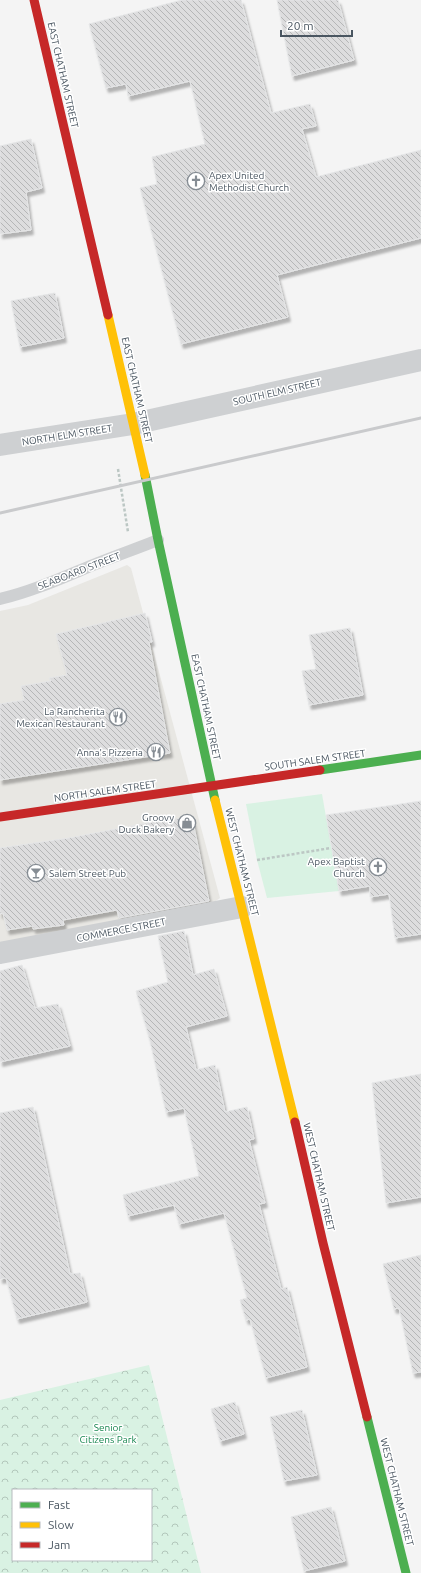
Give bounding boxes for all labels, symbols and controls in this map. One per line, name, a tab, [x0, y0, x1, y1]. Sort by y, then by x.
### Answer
scale bar	[281, 12, 352, 38]
text: 20 m	[287, 19, 314, 32]
street label: EAST CHATHAM STREET	[45, 21, 81, 129]
place label: Apex United Methodist Church	[209, 170, 289, 193]
church icon: Apex United Methodist Church	[186, 171, 206, 191]
street label: EAST CHATHAM STREET	[119, 336, 155, 444]
street label: SOUTH ELM STREET	[232, 376, 323, 407]
street label: NORTH ELM STREET	[21, 422, 113, 448]
street label: SEABOARD STREET	[36, 550, 122, 592]
street label: EAST CHATHAM STREET	[189, 653, 223, 762]
place label: La Rancherita Mexican Restaurant	[16, 706, 105, 729]
restaurant icon: La Rancherita Mexican Restaurant	[108, 707, 128, 727]
restaurant icon: Anna's Pizzeria	[146, 742, 166, 762]
place label: Anna's Pizzeria	[77, 747, 143, 758]
street label: SOUTH SALEM STREET	[264, 747, 367, 773]
street label: NORTH SALEM STREET	[53, 778, 157, 804]
street label: WEST CHATHAM STREET	[223, 807, 261, 918]
place label: Groovy Duck Bakery	[119, 812, 174, 835]
shop icon: Groovy Duck Bakery	[177, 813, 197, 833]
place label: Apex Baptist Church	[308, 856, 365, 879]
church icon: Apex Baptist Church	[368, 857, 388, 877]
bar icon: Salem Street Pub	[26, 863, 46, 883]
place label: Salem Street Pub	[49, 868, 126, 879]
street label: COMMERCE STREET	[75, 916, 167, 944]
street label: WEST CHATHAM STREET	[301, 1122, 337, 1233]
park label: Senior Citizens Park	[79, 1422, 137, 1445]
street label: WEST CHATHAM STREET	[378, 1437, 416, 1548]
legend	[12, 1489, 152, 1561]
text: Fast	[48, 1498, 70, 1511]
text: Slow	[48, 1518, 74, 1531]
text: Jam	[48, 1538, 70, 1551]

